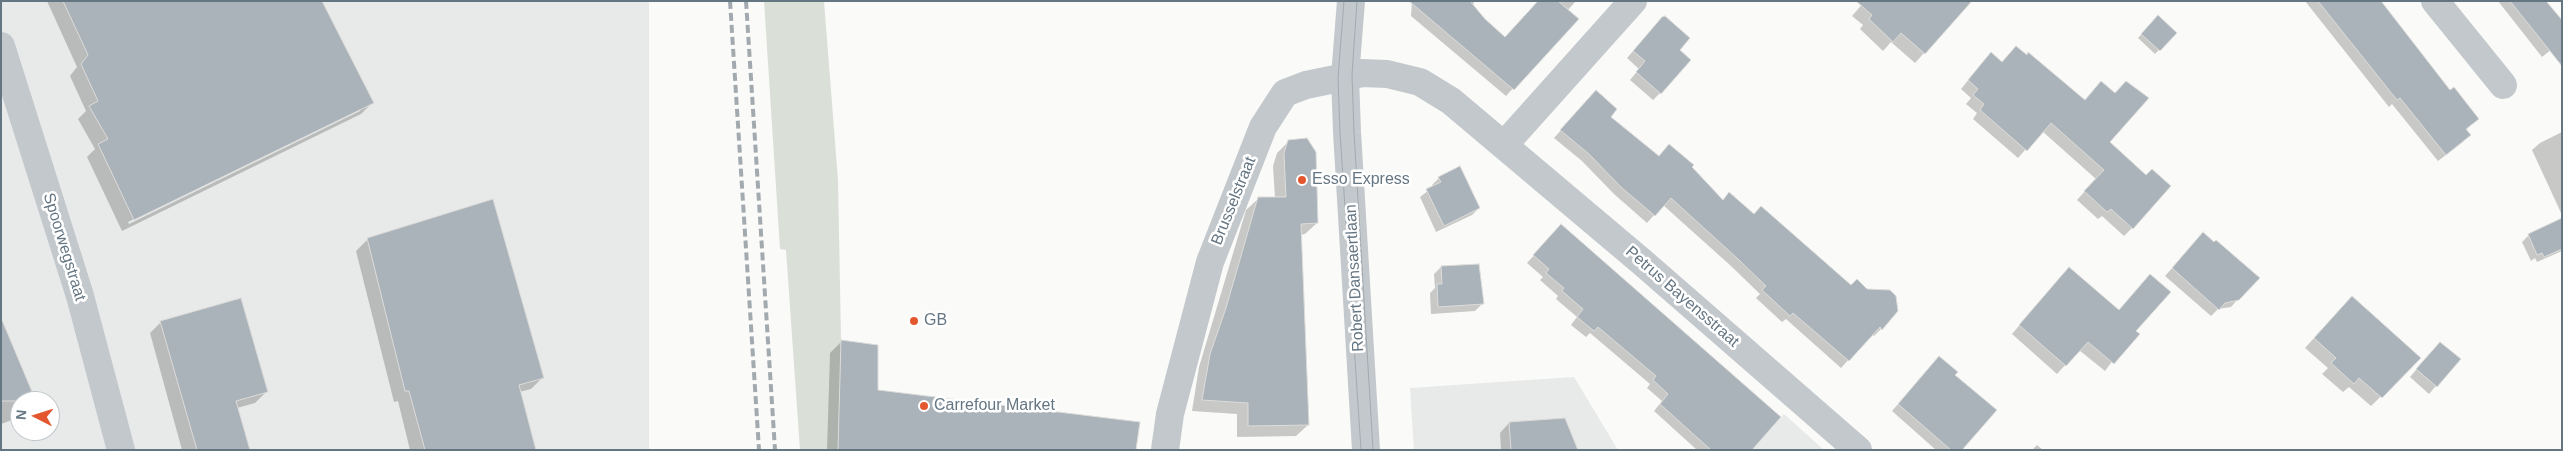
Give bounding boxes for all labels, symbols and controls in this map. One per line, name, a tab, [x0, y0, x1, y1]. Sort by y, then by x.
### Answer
street label: Brusselstraat	[1208, 154, 1260, 248]
place label: Esso Express	[1312, 170, 1410, 190]
marker: Esso Express	[1296, 174, 1308, 186]
street label: Spoorwegstraat	[38, 191, 90, 303]
street label: Robert Dansaertlaan	[1342, 204, 1368, 352]
street label: Petrus Bayensstraat	[1621, 242, 1743, 352]
place label: GB	[924, 311, 947, 331]
marker: GB	[908, 315, 920, 327]
north arrow	[10, 391, 60, 441]
place label: Carrefour Market	[934, 396, 1055, 416]
marker: Carrefour Market	[918, 400, 930, 412]
text: N	[13, 409, 29, 421]

